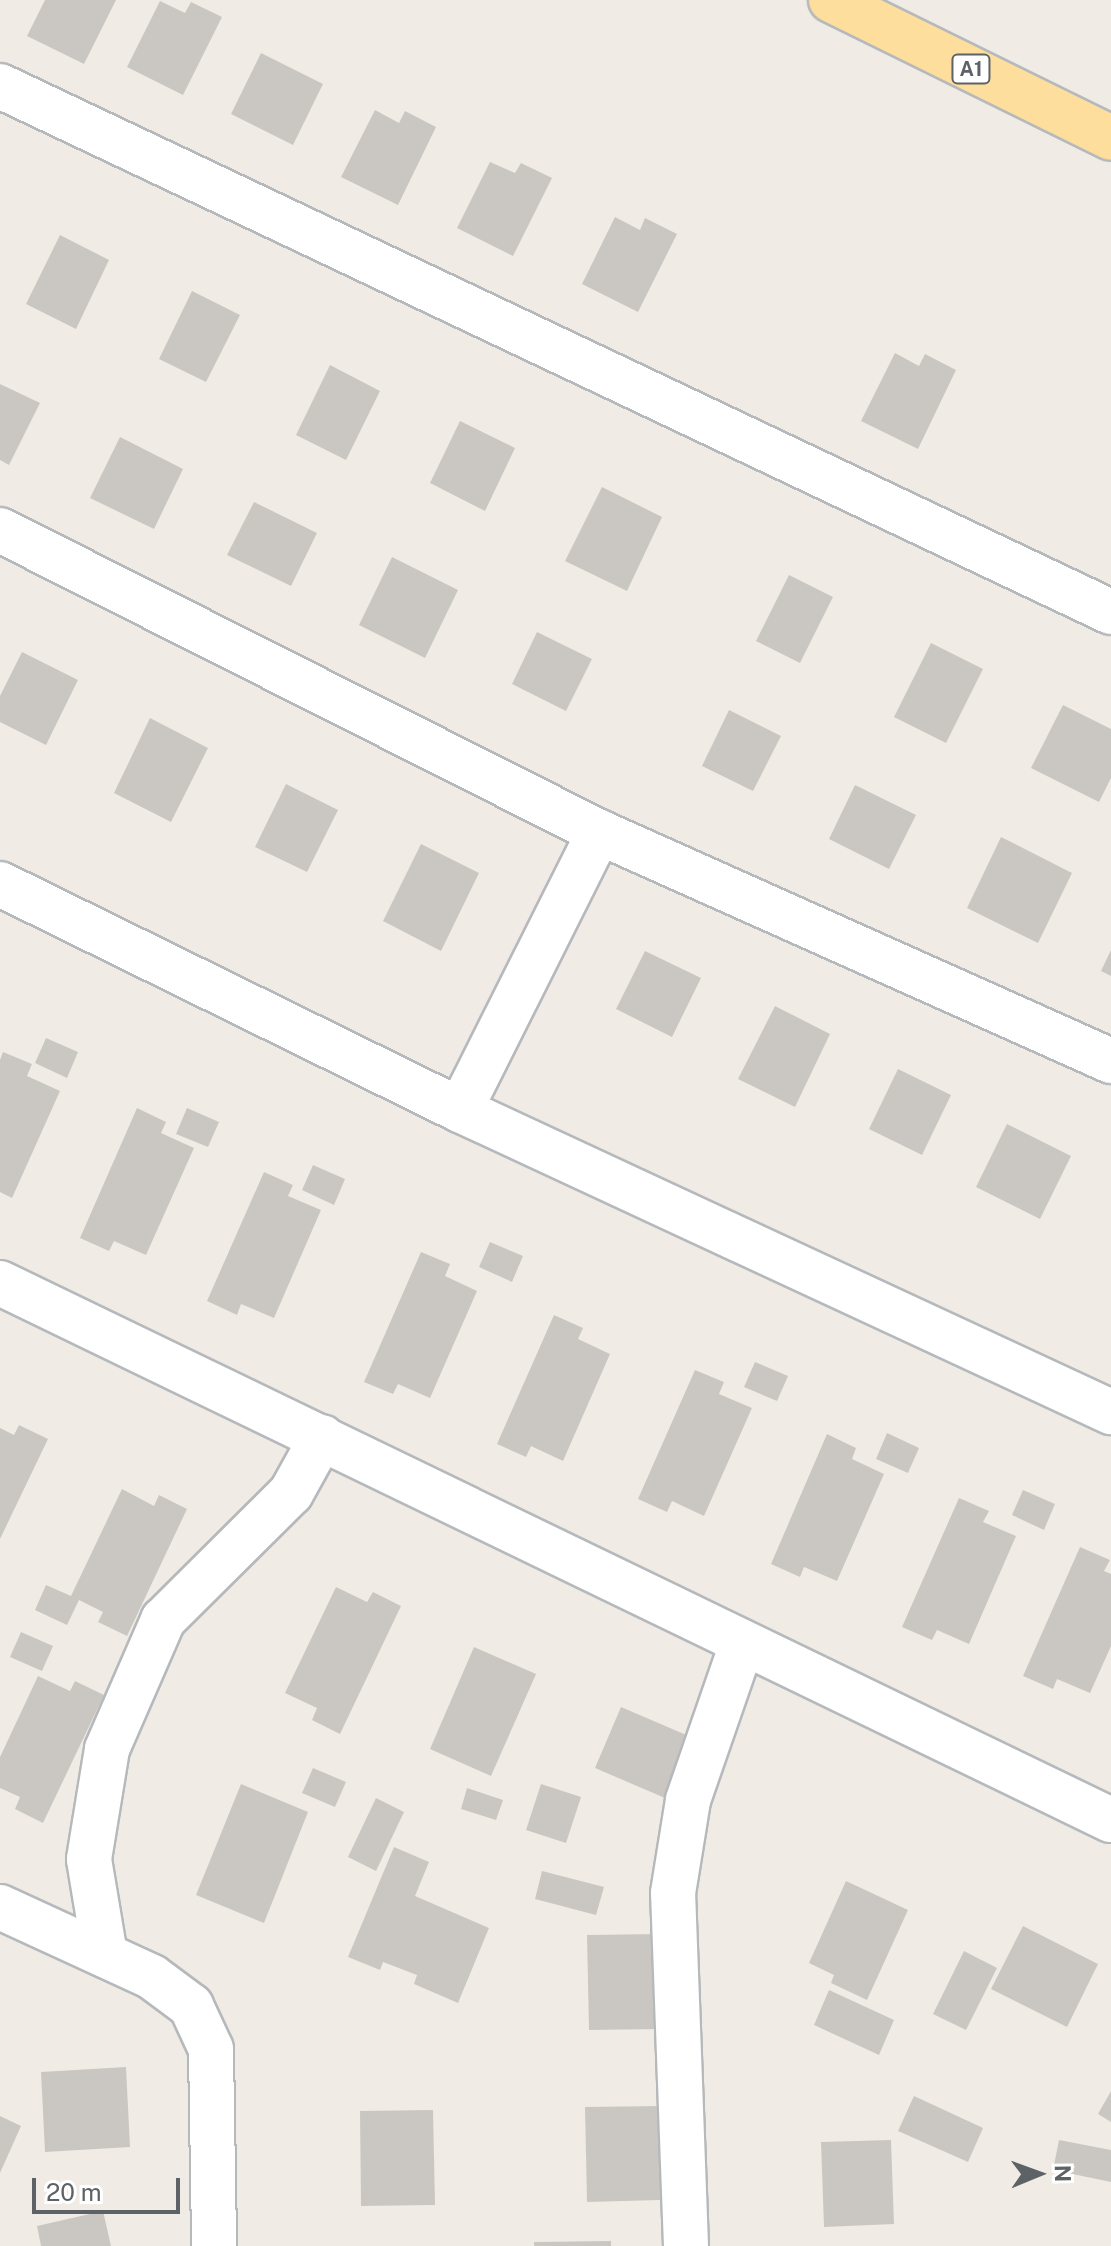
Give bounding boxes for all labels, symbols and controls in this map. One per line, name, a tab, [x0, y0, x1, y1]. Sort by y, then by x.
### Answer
road number: A1	[951, 53, 991, 85]
north arrow	[999, 2134, 1079, 2214]
scale bar	[36, 2162, 184, 2212]
text: N	[1050, 2165, 1076, 2182]
text: 20 m	[46, 2178, 102, 2206]

